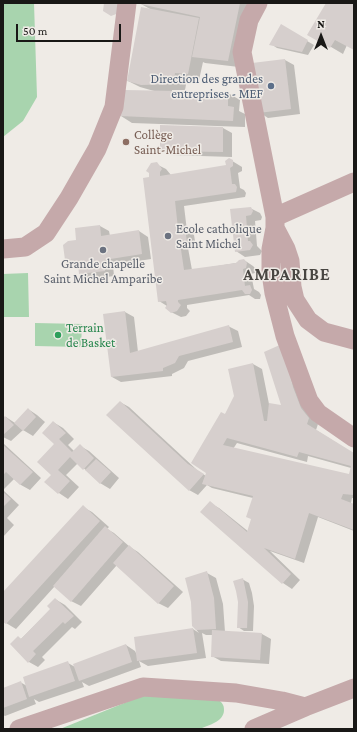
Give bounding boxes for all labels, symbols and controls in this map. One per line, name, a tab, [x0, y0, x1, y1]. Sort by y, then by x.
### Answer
scale bar	[18, 16, 123, 42]
north arrow	[301, 16, 341, 56]
text: N	[317, 18, 325, 30]
text: 50 m	[23, 24, 47, 38]
place label: Direction des grandes entreprises - MEF	[151, 71, 263, 102]
marker: Direction des grandes entreprises - MEF	[266, 81, 276, 91]
place label: Collège Saint-Michel	[134, 127, 201, 158]
marker: Collège Saint-Michel	[121, 137, 131, 147]
place label: Ecole catholique Saint Michel	[176, 221, 262, 252]
marker: Ecole catholique Saint Michel	[163, 231, 173, 241]
marker: Grande chapelle Saint Michel Amparibe	[98, 245, 108, 255]
place label: Grande chapelle Saint Michel Amparibe	[44, 256, 162, 287]
district label: AMPARIBE	[243, 265, 331, 285]
place label: Terrain de Basket	[66, 320, 115, 351]
marker: Terrain de Basket	[53, 330, 63, 340]

